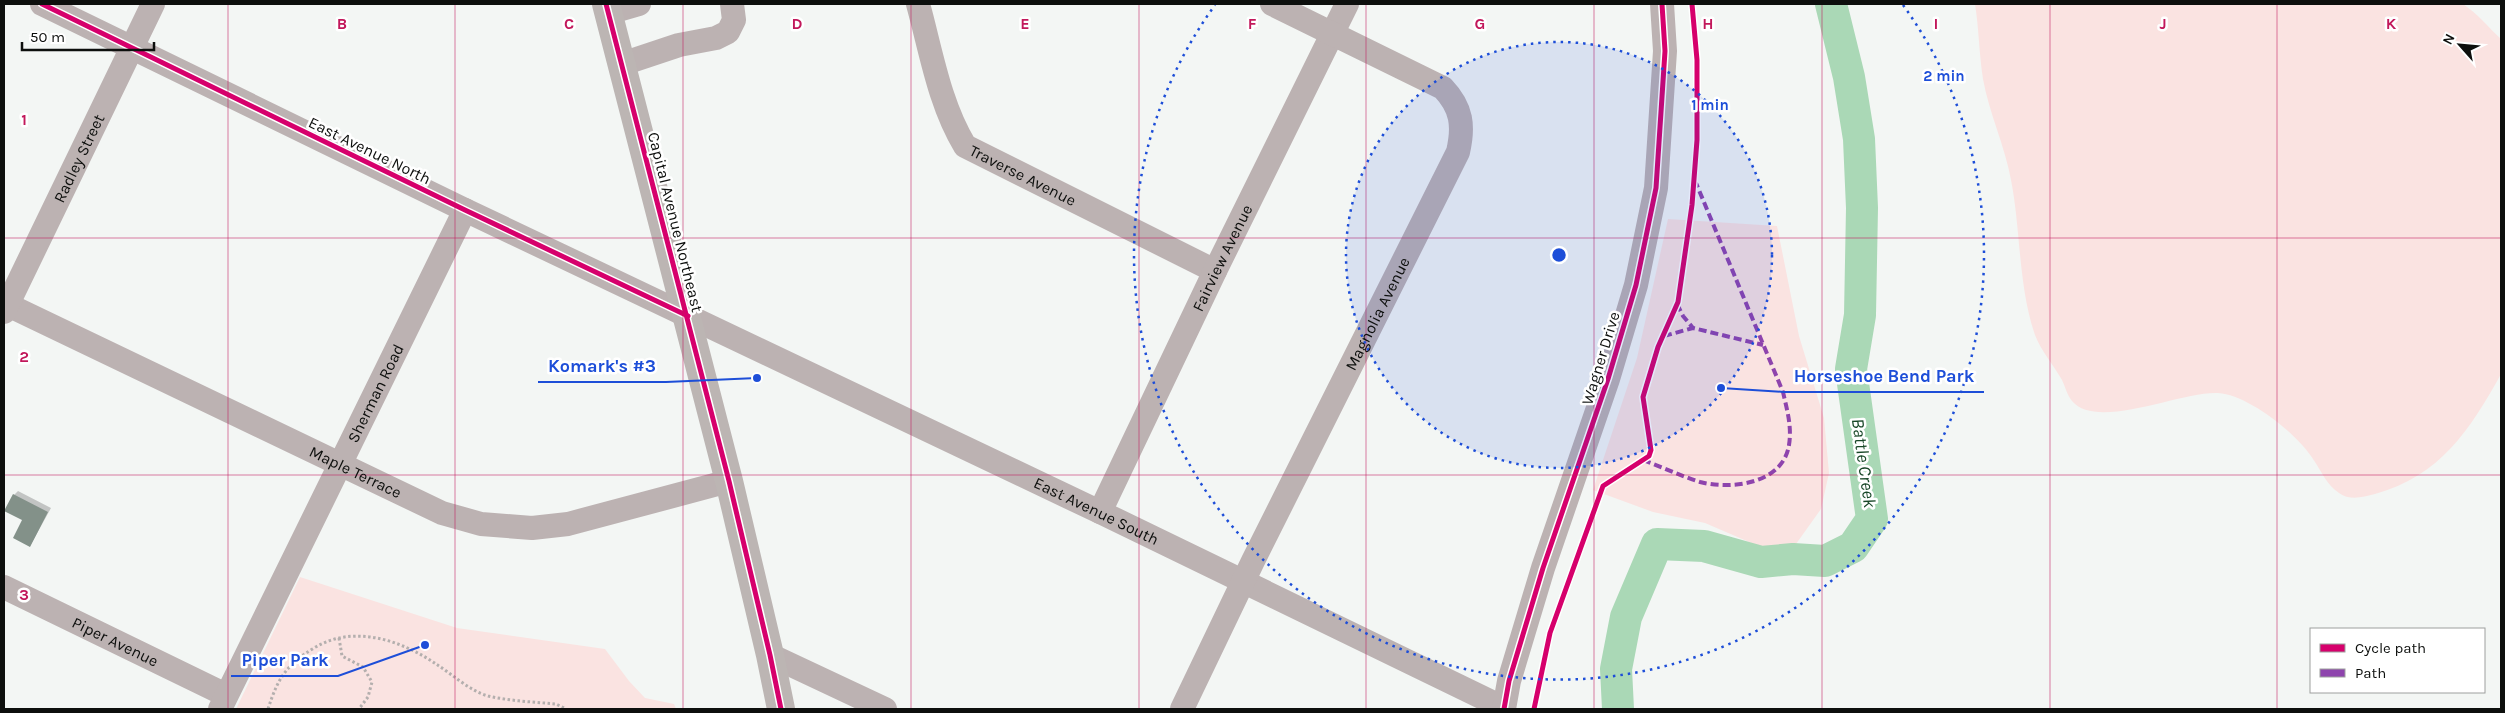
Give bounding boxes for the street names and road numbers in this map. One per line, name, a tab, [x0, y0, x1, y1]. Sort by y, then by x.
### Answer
street label: Radley Street	[49, 111, 108, 206]
street label: East Avenue North	[306, 113, 434, 188]
street label: Capital Avenue Northeast	[644, 130, 707, 314]
street label: Traverse Avenue	[966, 141, 1079, 210]
street label: Fairview Avenue	[1188, 201, 1256, 314]
street label: Magnolia Avenue	[1341, 254, 1414, 374]
street label: Wagner Drive	[1577, 309, 1624, 407]
street label: Sherman Road	[343, 341, 408, 446]
street label: Maple Terrace	[306, 442, 405, 502]
street label: East Avenue South	[1031, 473, 1162, 549]
street label: Piper Avenue	[69, 613, 161, 671]

